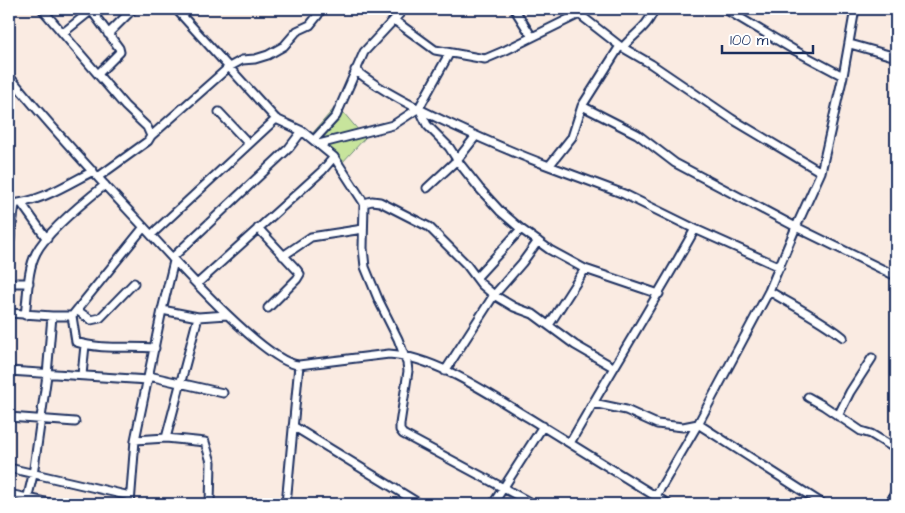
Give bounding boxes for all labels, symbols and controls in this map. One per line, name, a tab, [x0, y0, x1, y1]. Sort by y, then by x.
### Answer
scale bar	[722, 22, 814, 54]
text: 100 m	[730, 30, 769, 51]

